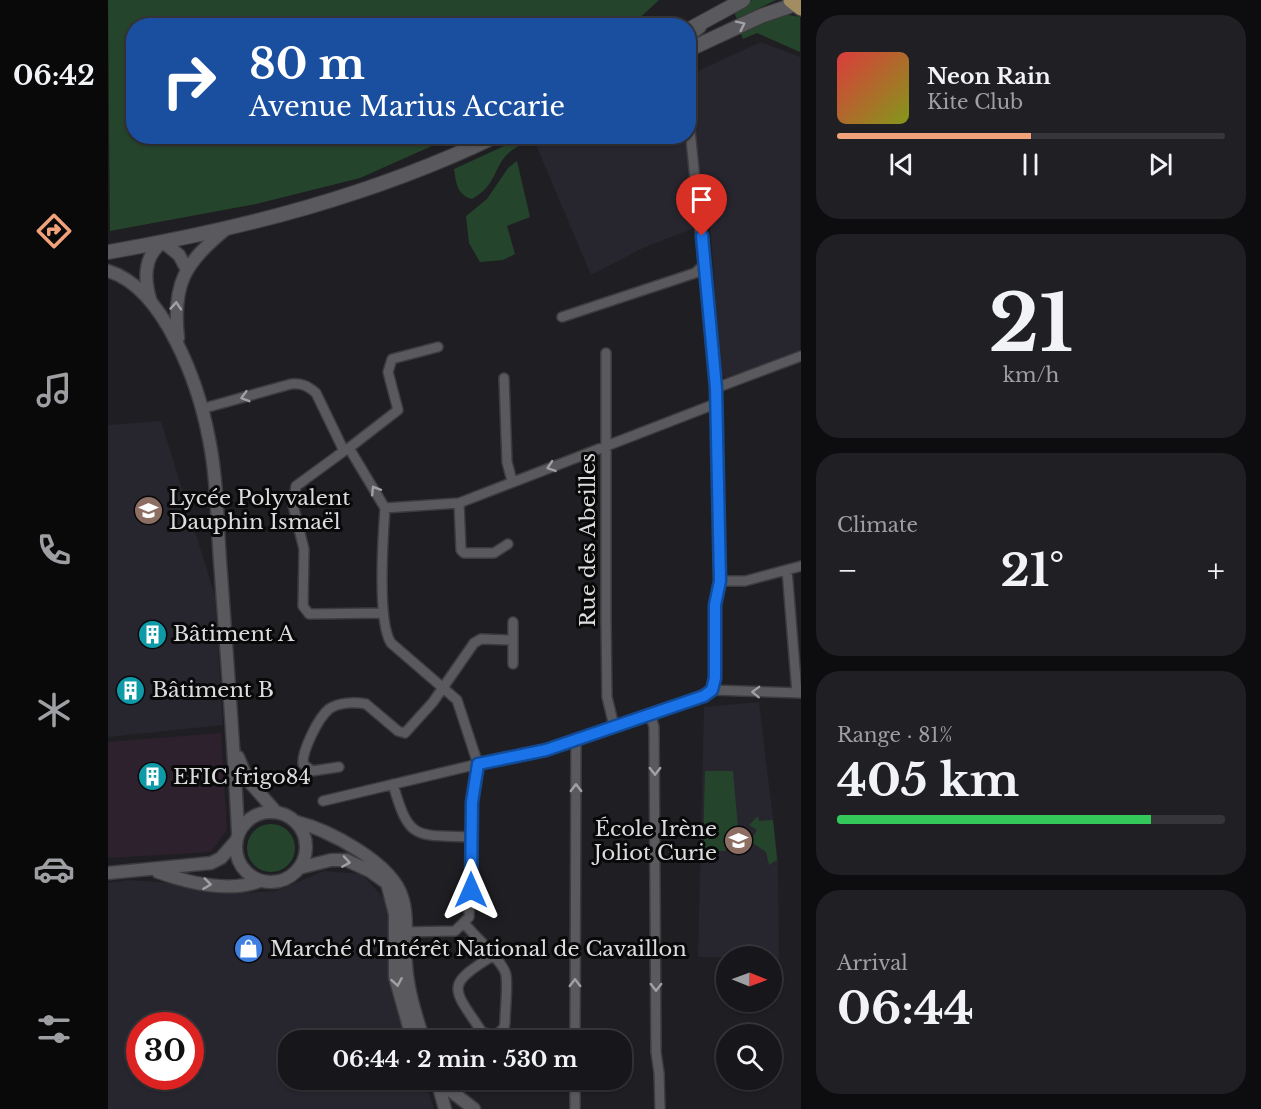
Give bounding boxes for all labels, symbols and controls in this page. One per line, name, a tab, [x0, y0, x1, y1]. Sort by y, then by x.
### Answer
one-way arrow	[735, 21, 746, 32]
text: 80 m	[249, 38, 365, 90]
icon: right	[150, 42, 228, 120]
text: 06:42	[13, 59, 95, 92]
text: Neon Rain	[927, 63, 1051, 90]
text: Avenue Marius Accarie	[249, 90, 565, 123]
text: Kite Club	[927, 90, 1023, 114]
icon: previous	[885, 148, 918, 181]
icon: pause	[1014, 148, 1047, 181]
icon: next	[1144, 148, 1177, 181]
pin	[676, 174, 727, 236]
icon: arrive	[685, 183, 718, 216]
icon: directions	[33, 210, 75, 252]
text: 21	[989, 275, 1073, 372]
one-way arrow	[169, 302, 182, 311]
text: km/h	[1003, 363, 1059, 387]
icon: music	[33, 369, 75, 411]
one-way arrow	[240, 390, 251, 402]
street label: Rue des Abeilles	[575, 453, 601, 627]
one-way arrow	[547, 460, 557, 473]
place label: Lycée Polyvalent Dauphin Ismaël	[169, 485, 350, 535]
one-way arrow	[370, 486, 382, 496]
school or university icon: Lycée Polyvalent Dauphin Ismaël	[132, 494, 164, 526]
text: Climate	[837, 513, 918, 537]
icon: phone	[33, 529, 75, 571]
text: 21°	[1000, 542, 1064, 598]
text: −	[837, 550, 858, 591]
text: +	[1207, 550, 1225, 591]
building icon: Bâtiment A	[136, 618, 168, 650]
place label: Bâtiment A	[173, 621, 295, 647]
building icon: Bâtiment B	[115, 674, 147, 706]
place label: Bâtiment B	[152, 677, 274, 703]
one-way arrow	[752, 686, 761, 699]
icon: climate	[33, 689, 75, 731]
text: Range · 81%	[837, 723, 953, 747]
text: 405 km	[837, 752, 1019, 808]
building icon: EFIC frigo84	[136, 761, 168, 793]
place label: EFIC frigo84	[173, 764, 311, 790]
one-way arrow	[649, 766, 661, 775]
one-way arrow	[570, 783, 582, 792]
place label: École Irène Joliot Curie	[591, 816, 717, 866]
school or university icon: École Irène Joliot Curie	[722, 825, 754, 857]
icon: car	[33, 848, 75, 890]
one-way arrow	[341, 855, 350, 867]
position arrow	[439, 858, 503, 922]
one-way arrow	[202, 877, 211, 889]
shop icon: Marché d'Intérêt National de Cavaillon	[233, 933, 265, 965]
place label: Marché d'Intérêt National de Cavaillon	[270, 936, 687, 962]
north arrow	[716, 946, 782, 1012]
map controls	[716, 946, 782, 1090]
text: Arrival	[837, 951, 908, 975]
one-way arrow	[390, 978, 402, 987]
one-way arrow	[569, 978, 581, 987]
text: 06:44	[837, 980, 974, 1036]
one-way arrow	[650, 982, 662, 991]
icon: filters	[33, 1008, 75, 1050]
speed limit sign: 30	[126, 1012, 204, 1090]
button: search	[716, 1024, 782, 1090]
text: 06:44 · 2 min · 530 m	[332, 1046, 578, 1073]

